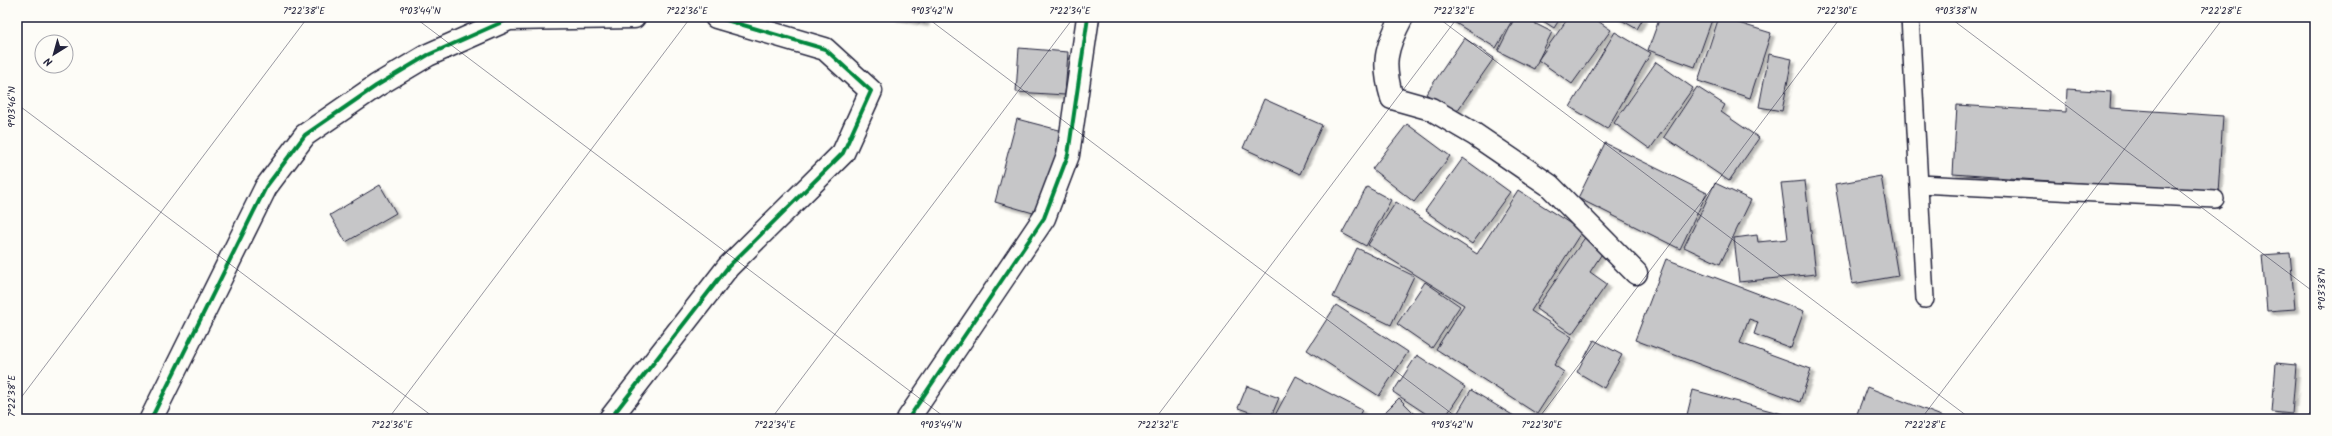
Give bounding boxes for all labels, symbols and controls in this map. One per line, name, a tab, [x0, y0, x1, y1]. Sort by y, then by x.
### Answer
text: 7°22'38"E	[283, 3, 326, 19]
text: 9°03'44"N	[399, 3, 441, 19]
text: 7°22'36"E	[666, 3, 709, 19]
text: 9°03'42"N	[911, 3, 953, 19]
text: 7°22'34"E	[1049, 3, 1092, 19]
text: 7°22'32"E	[1433, 3, 1476, 19]
text: 7°22'30"E	[1817, 3, 1859, 19]
text: 9°03'38"N	[1935, 3, 1977, 19]
text: 7°22'28"E	[2200, 3, 2243, 19]
north arrow	[34, 34, 74, 74]
text: N	[40, 52, 57, 70]
text: 9°03'46"N	[4, 86, 20, 128]
text: 9°03'38"N	[2314, 268, 2330, 310]
text: 7°22'38"E	[4, 374, 20, 417]
text: 7°22'36"E	[371, 417, 414, 433]
text: 7°22'34"E	[754, 417, 797, 433]
text: 9°03'44"N	[920, 417, 962, 433]
text: 7°22'32"E	[1137, 417, 1180, 433]
text: 9°03'42"N	[1431, 417, 1473, 433]
text: 7°22'30"E	[1522, 417, 1564, 433]
text: 7°22'28"E	[1904, 417, 1947, 433]

